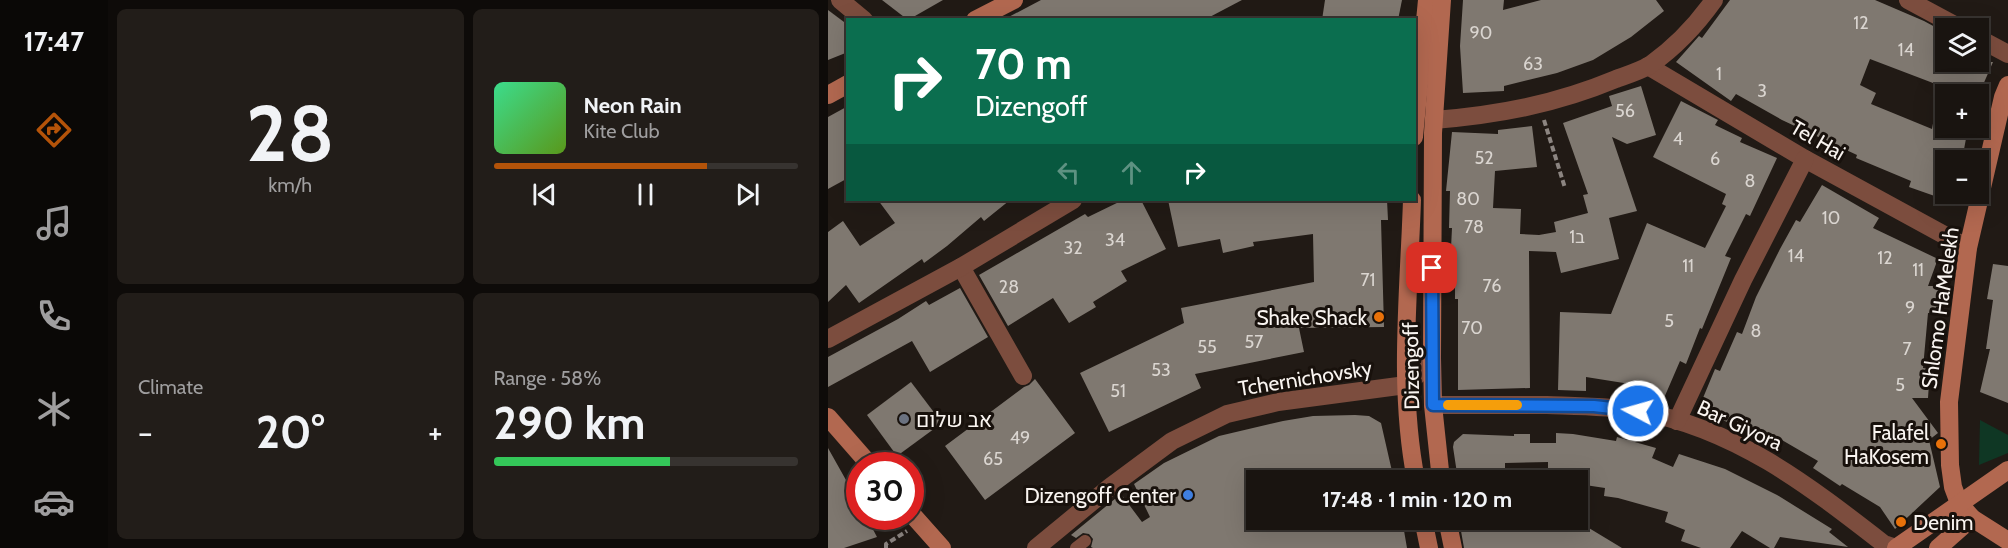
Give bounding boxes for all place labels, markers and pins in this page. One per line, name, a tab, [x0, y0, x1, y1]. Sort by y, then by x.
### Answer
pin	[1406, 242, 1457, 293]
place label: Shake Shack	[1256, 305, 1368, 330]
marker: Shake Shack	[1372, 310, 1386, 324]
place label: אב שלום	[916, 407, 992, 432]
marker: אב שלום	[897, 412, 911, 426]
place label: Falafel HaKosem	[1844, 420, 1929, 469]
marker: Falafel HaKosem	[1934, 437, 1948, 451]
place label: Dizengoff Center	[1024, 483, 1176, 508]
marker: Dizengoff Center	[1181, 488, 1195, 502]
place label: Denim	[1913, 510, 1974, 535]
marker: Denim	[1894, 515, 1908, 529]

